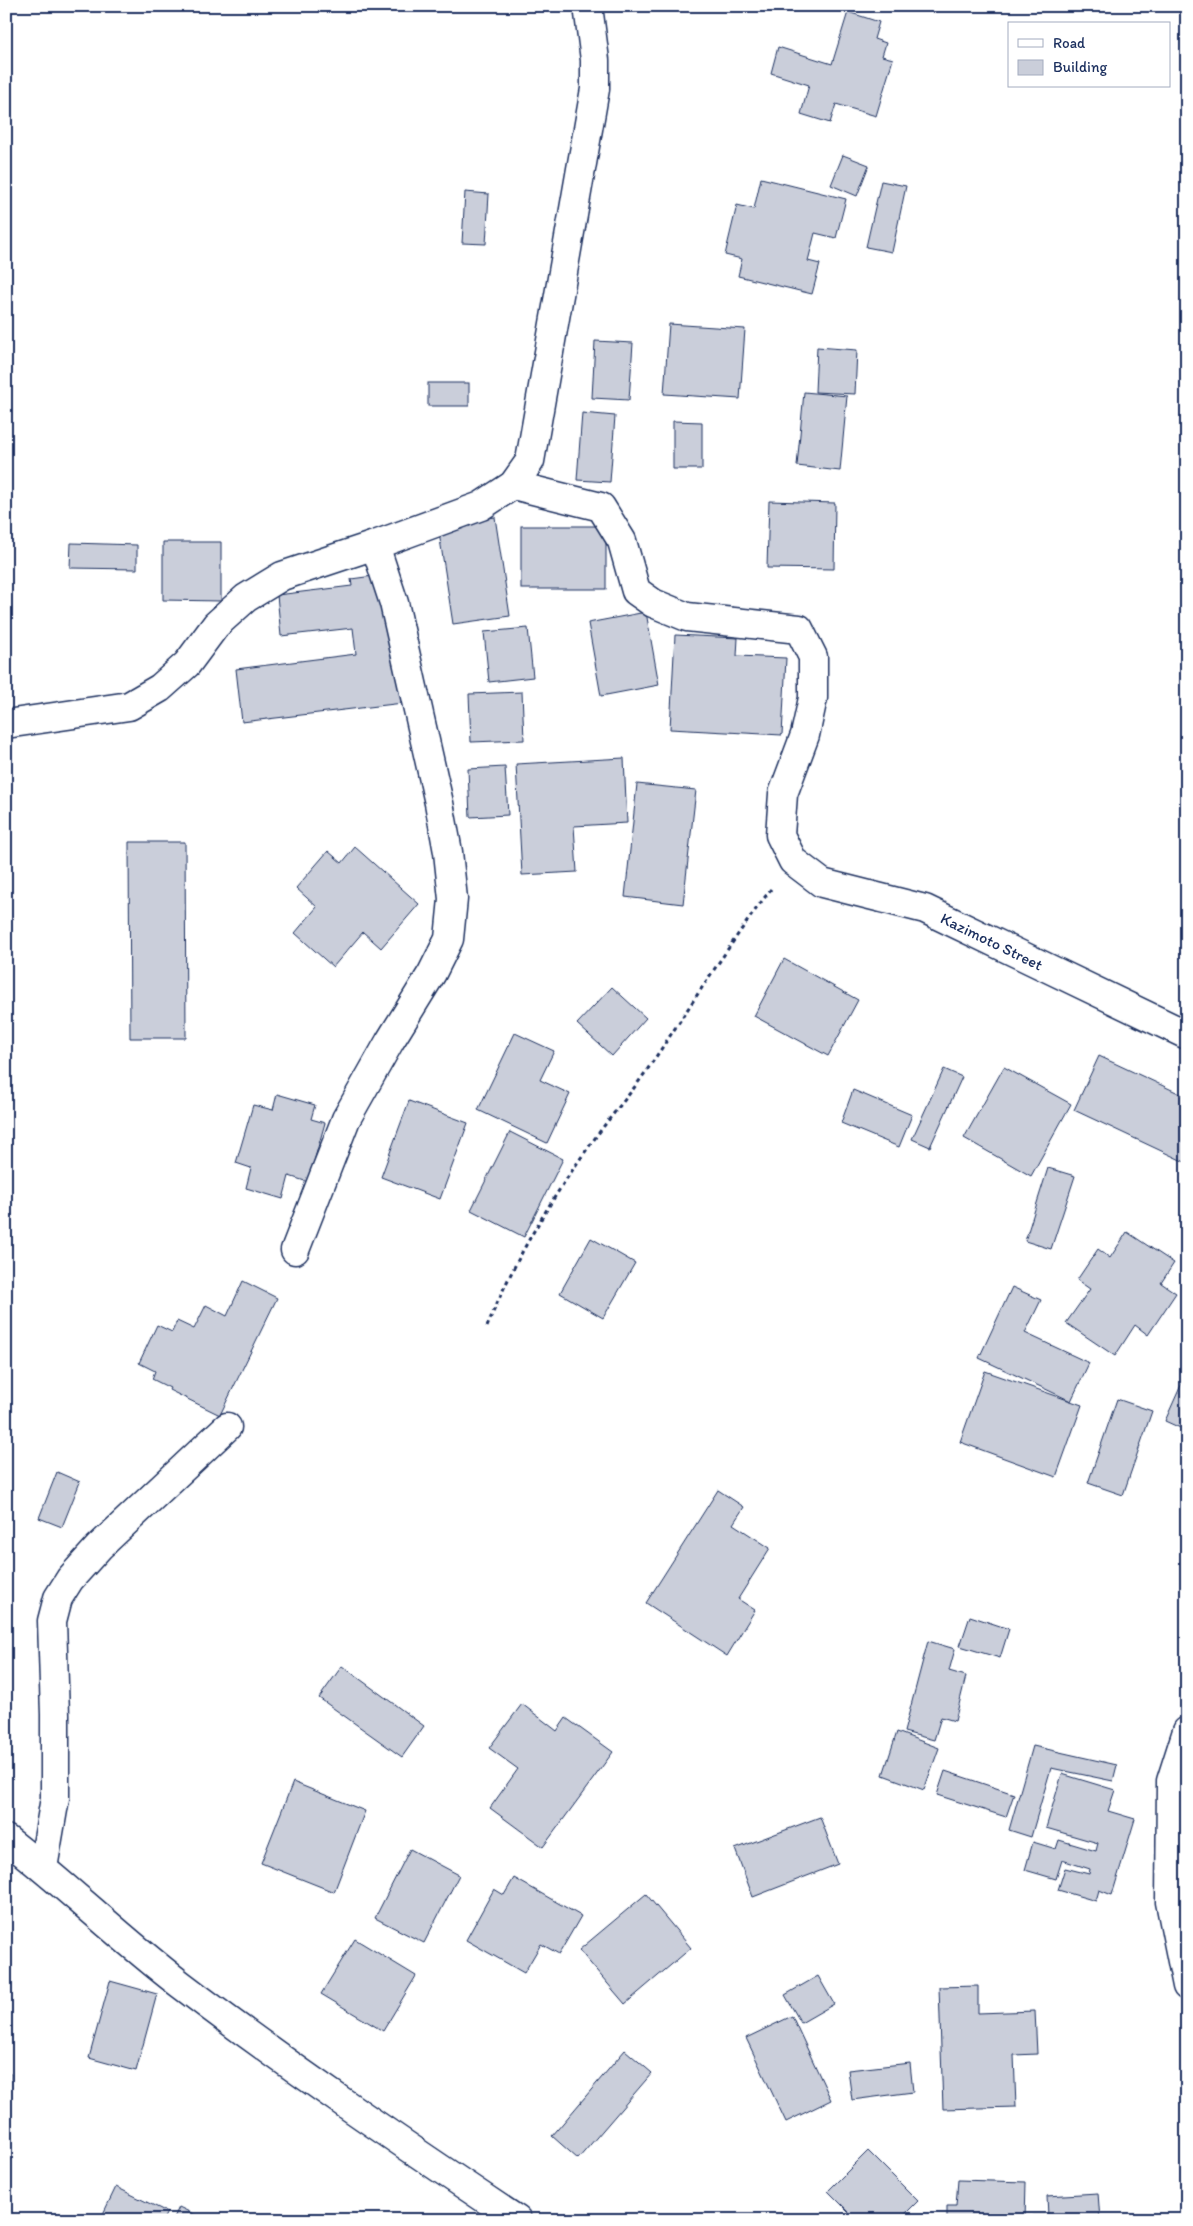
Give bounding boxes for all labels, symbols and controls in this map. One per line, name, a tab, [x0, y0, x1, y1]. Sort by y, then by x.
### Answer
legend	[1008, 22, 1170, 88]
text: Road	[1053, 34, 1086, 52]
text: Building	[1053, 58, 1107, 76]
street label: Kazimoto Street	[938, 909, 1046, 974]

